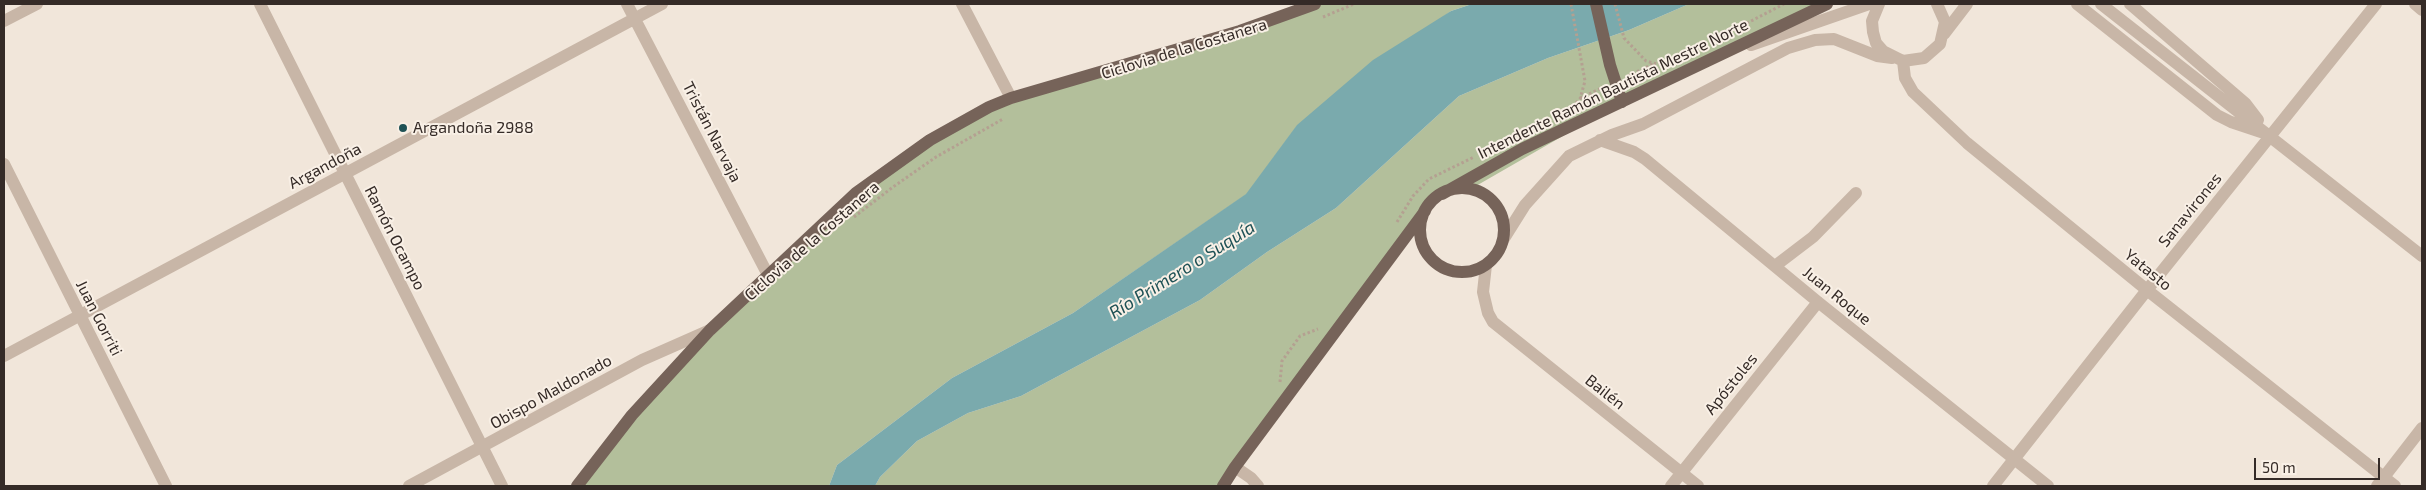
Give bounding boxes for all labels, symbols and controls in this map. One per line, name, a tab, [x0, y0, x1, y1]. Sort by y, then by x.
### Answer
street label: Ciclovia de la Costanera	[1099, 15, 1269, 83]
street label: Intendente Ramón Bautista Mestre Norte	[1475, 15, 1751, 163]
street label: Tristán Narvaja	[678, 78, 746, 186]
place label: Argandoña 2988	[413, 118, 534, 138]
marker: Argandoña 2988	[397, 122, 409, 134]
street label: Argandoña	[285, 139, 365, 193]
street label: Sanavirones	[2154, 169, 2226, 251]
street label: Ciclovia de la Costanera	[741, 177, 883, 305]
street label: Ramón Ocampo	[360, 183, 430, 293]
water label: Río Primero o Suquía	[1105, 216, 1259, 324]
street label: Yatasto	[2121, 245, 2175, 295]
street label: Juan Roque	[1799, 263, 1875, 329]
street label: Juan Gorriti	[72, 277, 126, 359]
street label: Apóstoles	[1701, 350, 1761, 418]
street label: Obispo Maldonado	[487, 351, 615, 433]
street label: Bailén	[1581, 370, 1629, 414]
scale bar	[2256, 448, 2382, 480]
text: 50 m	[2262, 458, 2296, 476]

